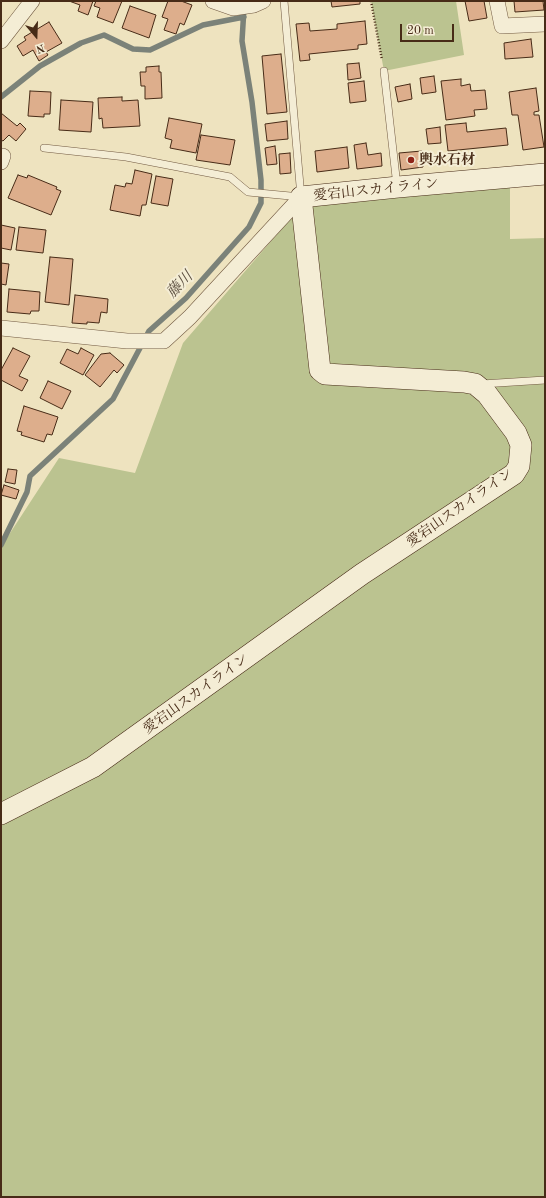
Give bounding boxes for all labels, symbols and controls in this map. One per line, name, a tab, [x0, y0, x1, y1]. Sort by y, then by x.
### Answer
north arrow	[16, 16, 56, 56]
scale bar	[402, 16, 456, 42]
text: 20 m	[407, 25, 434, 37]
text: N	[34, 41, 46, 54]
place label: 輿水石材	[419, 152, 475, 168]
marker: 輿水石材	[406, 155, 416, 165]
street label: 愛宕山スカイライン	[312, 175, 440, 205]
water label: 藤川	[163, 268, 197, 302]
street label: 愛宕山スカイライン	[404, 465, 516, 551]
street label: 愛宕山スカイライン	[140, 650, 252, 738]

